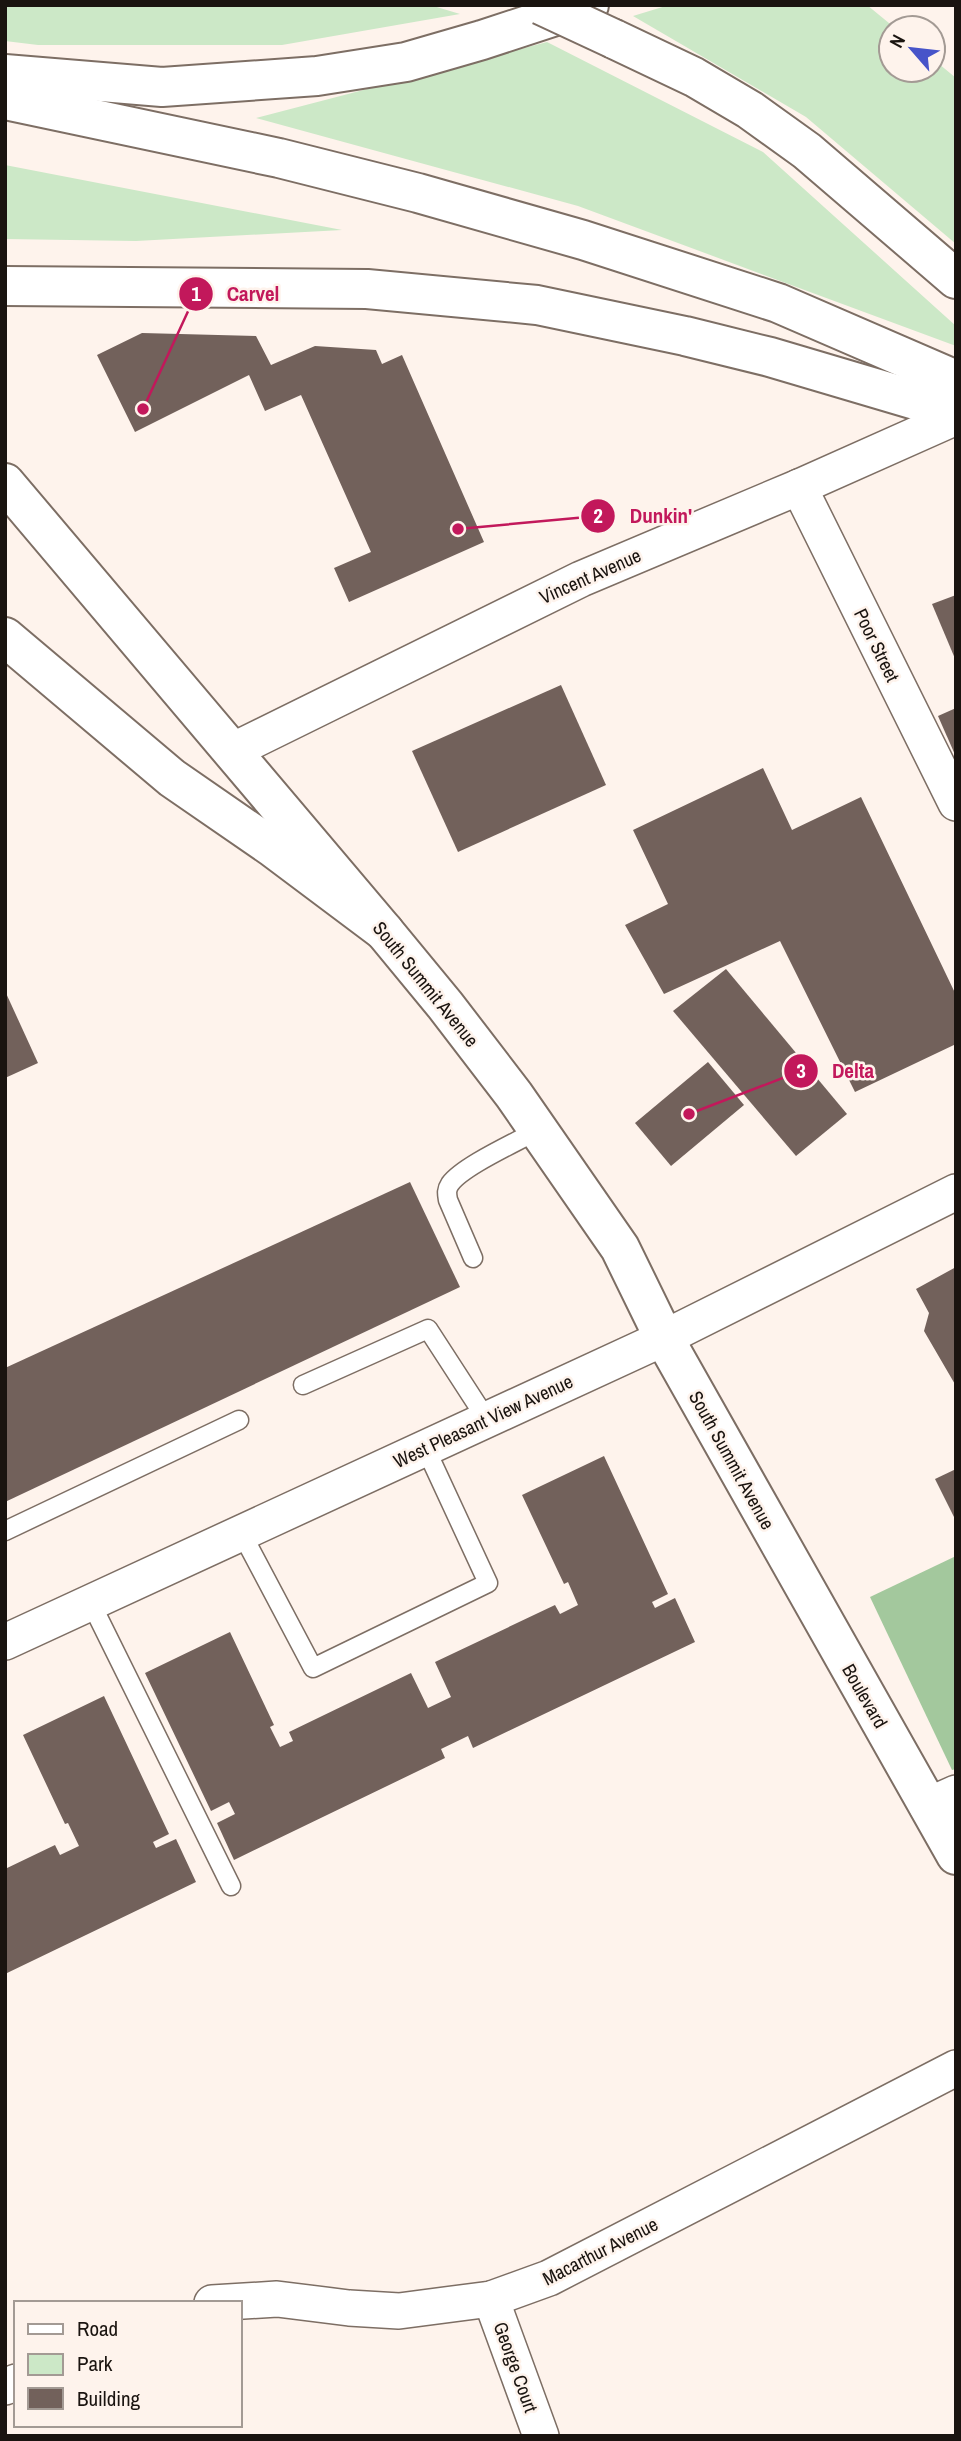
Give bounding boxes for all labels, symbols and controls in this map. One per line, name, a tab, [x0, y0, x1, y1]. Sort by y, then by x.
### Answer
north arrow	[877, 14, 947, 84]
text: N	[883, 30, 911, 52]
callout: Carvel	[178, 273, 294, 315]
text: 1	[191, 279, 201, 308]
text: Carvel	[227, 279, 279, 308]
callout: Dunkin'	[580, 495, 706, 537]
text: 2	[593, 501, 603, 530]
text: Dunkin'	[630, 501, 692, 530]
street label: Vincent Avenue	[535, 542, 645, 610]
street label: Poor Street	[848, 604, 906, 687]
street label: South Summit Avenue	[367, 916, 485, 1052]
callout: Delta	[783, 1050, 888, 1092]
text: 3	[796, 1056, 806, 1085]
text: Delta	[832, 1056, 874, 1085]
street label: West Pleasant View Avenue	[389, 1368, 577, 1474]
street label: South Summit Avenue	[683, 1386, 781, 1534]
street label: Boulevard	[836, 1659, 894, 1733]
street label: Macarthur Avenue	[538, 2211, 662, 2291]
legend	[14, 2301, 242, 2427]
text: Road	[77, 2314, 118, 2343]
street label: George Court	[488, 2318, 545, 2416]
text: Park	[77, 2349, 113, 2378]
text: Building	[77, 2384, 141, 2413]

